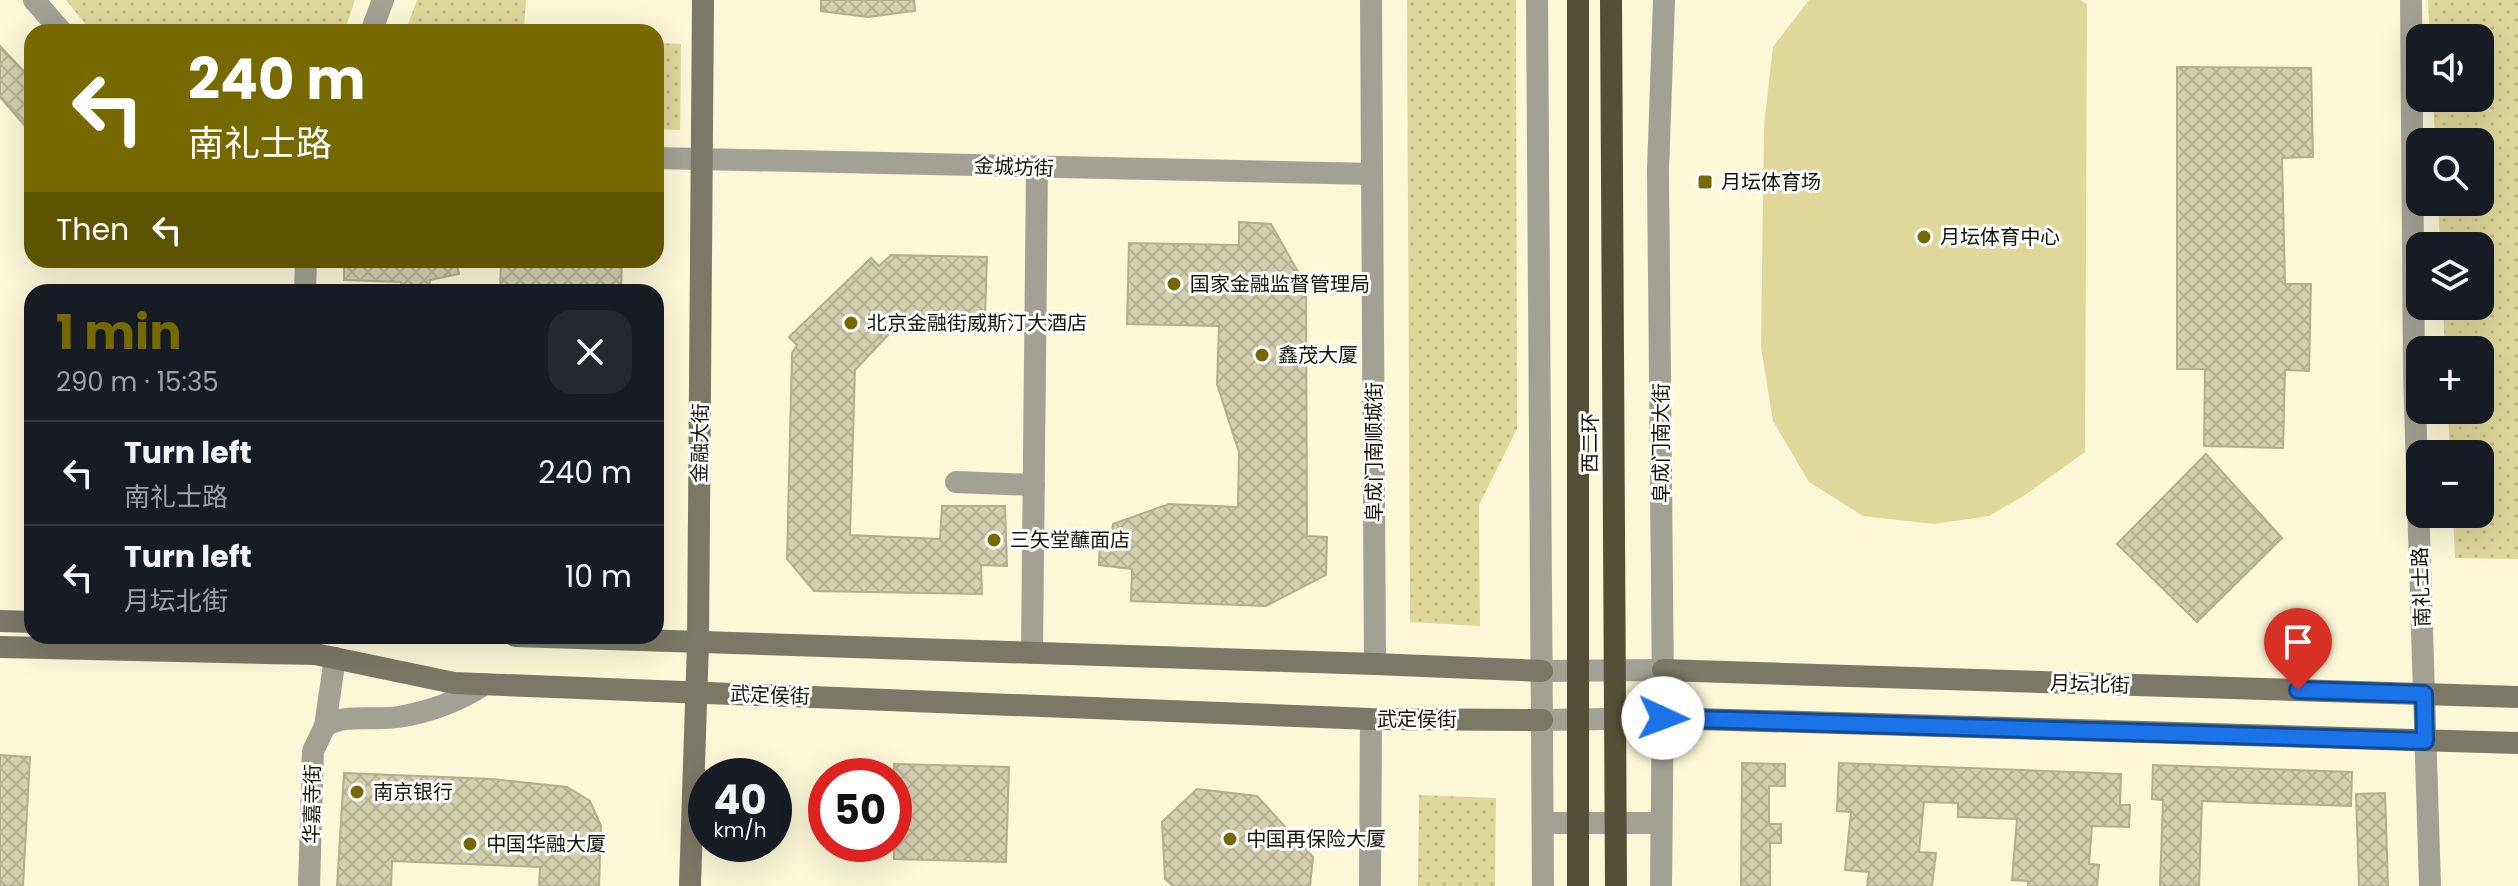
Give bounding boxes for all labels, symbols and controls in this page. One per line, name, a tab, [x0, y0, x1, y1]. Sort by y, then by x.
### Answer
map controls	[2406, 24, 2494, 528]
button: sound	[2406, 24, 2494, 112]
text: 240 m	[188, 40, 366, 119]
icon: left	[56, 56, 160, 160]
text: 南礼士路	[188, 118, 332, 169]
button: search	[2406, 128, 2494, 216]
street label: 金城坊街	[974, 152, 1054, 182]
place label: 月坛体育场	[1721, 168, 1821, 196]
marker: 月坛体育场	[1696, 173, 1714, 191]
text: Then	[56, 208, 129, 251]
icon: left	[145, 208, 189, 252]
place label: 月坛体育中心	[1940, 223, 2060, 251]
marker: 月坛体育中心	[1915, 228, 1933, 246]
button: layers	[2406, 232, 2494, 320]
place label: 国家金融监督管理局	[1190, 270, 1370, 298]
marker: 国家金融监督管理局	[1165, 275, 1183, 293]
text: 1 min	[56, 299, 182, 366]
place label: 北京金融街威斯汀大酒店	[867, 309, 1087, 337]
button: close	[548, 310, 632, 394]
marker: 北京金融街威斯汀大酒店	[842, 314, 860, 332]
button: +	[2406, 336, 2494, 424]
place label: 鑫茂大厦	[1278, 341, 1358, 369]
marker: 鑫茂大厦	[1253, 346, 1271, 364]
text: 290 m · 15:35	[56, 364, 219, 400]
street label: 阜成门南顺城街	[1360, 382, 1388, 522]
street label: 阜成门南大街	[1647, 383, 1675, 503]
street label: 金融大街	[685, 403, 715, 483]
street label: 西二环	[1576, 413, 1604, 473]
text: Turn left	[124, 431, 252, 474]
button: −	[2406, 440, 2494, 528]
icon: left	[56, 451, 100, 495]
text: 240 m	[538, 451, 632, 494]
text: 南礼士路	[124, 479, 228, 515]
place label: 三矢堂蘸面店	[1010, 526, 1130, 554]
marker: 三矢堂蘸面店	[985, 531, 1003, 549]
text: Turn left	[124, 535, 252, 578]
street label: 南礼士路	[2406, 547, 2436, 627]
icon: left	[56, 555, 100, 599]
text: 10 m	[565, 555, 632, 598]
text: 月坛北街	[124, 583, 228, 619]
pin	[2264, 608, 2332, 690]
icon: arrive	[2276, 620, 2320, 664]
street label: 月坛北街	[2050, 669, 2130, 699]
position arrow	[1621, 676, 1705, 760]
street label: 武定侯街	[730, 680, 810, 710]
street label: 武定侯街	[1377, 705, 1457, 733]
speed limit sign: 50	[808, 758, 912, 862]
street label: 华嘉寺街	[297, 764, 327, 844]
text: 40	[713, 772, 767, 828]
place label: 南京银行	[373, 778, 453, 806]
marker: 南京银行	[348, 783, 366, 801]
text: km/h	[713, 816, 767, 844]
place label: 中国再保险大厦	[1246, 825, 1386, 853]
place label: 中国华融大厦	[486, 830, 606, 858]
marker: 中国再保险大厦	[1221, 830, 1239, 848]
marker: 中国华融大厦	[461, 835, 479, 853]

